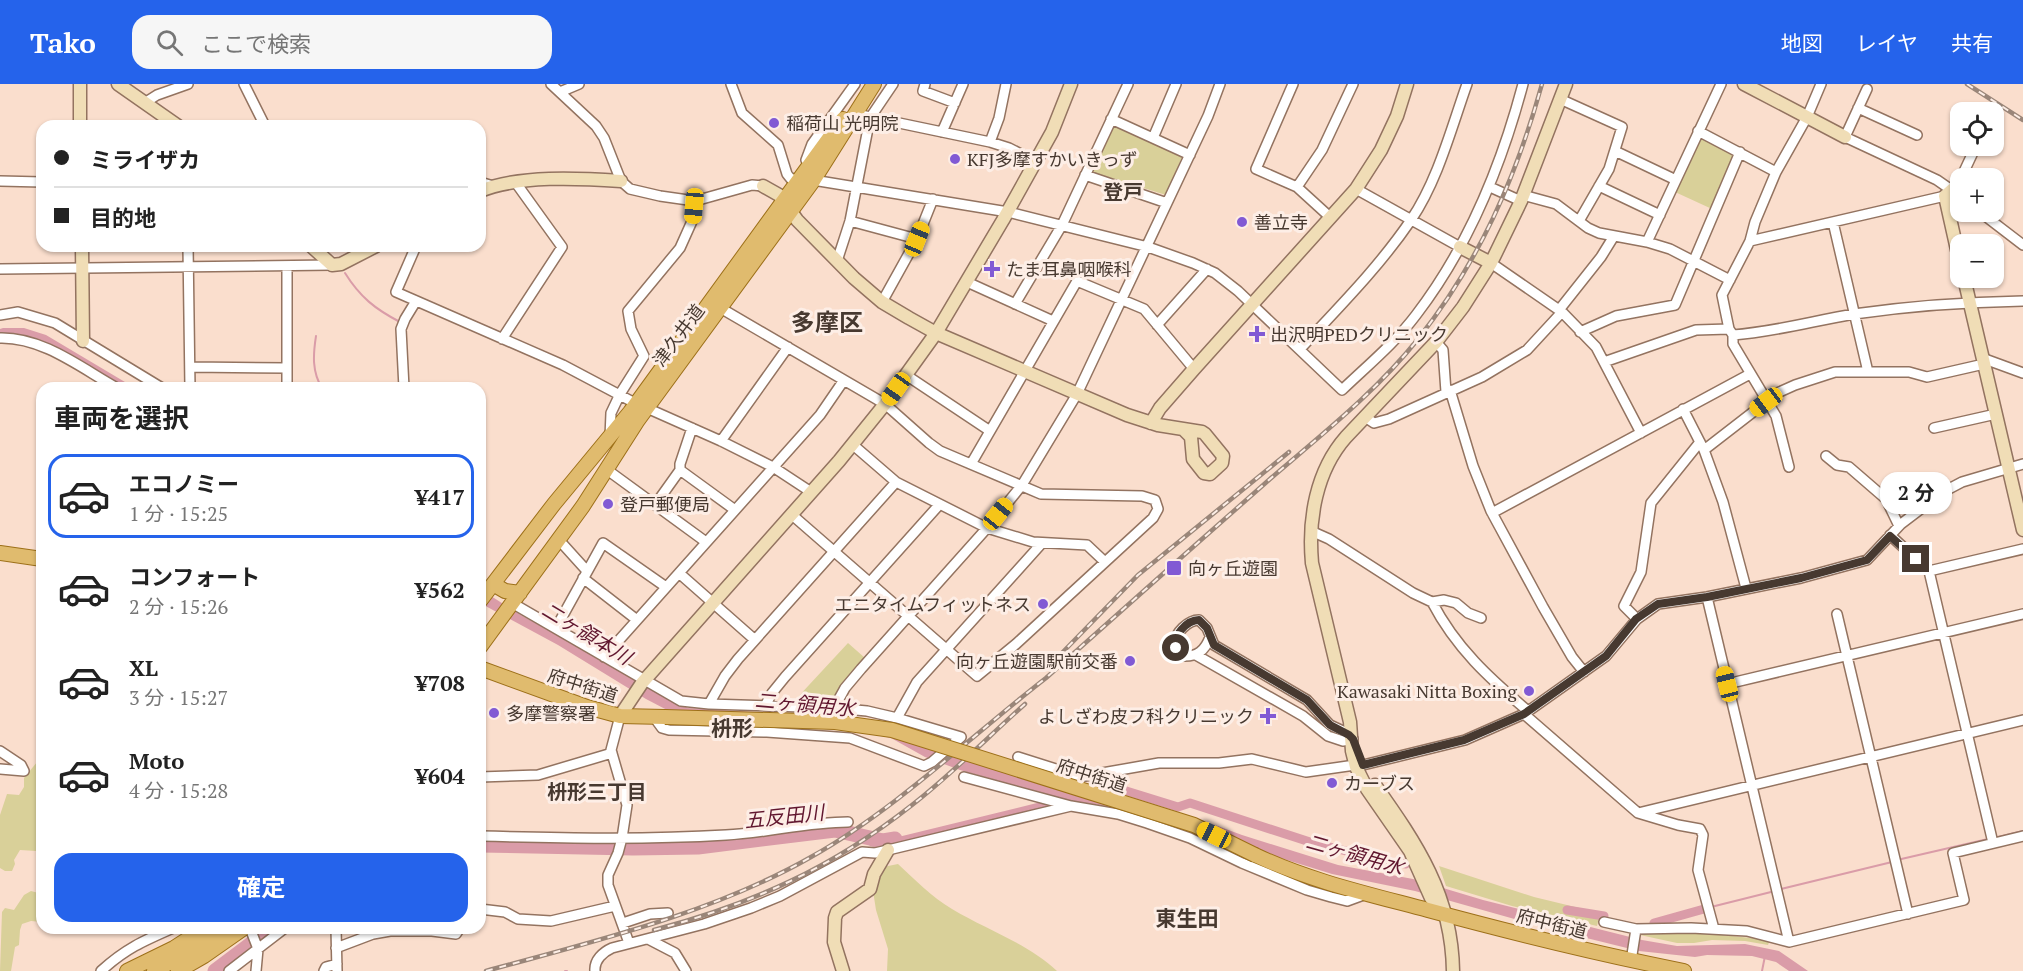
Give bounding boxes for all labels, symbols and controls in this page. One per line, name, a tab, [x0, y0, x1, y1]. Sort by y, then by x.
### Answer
search box	[132, 15, 552, 69]
text: Tako	[30, 24, 96, 61]
icon: search	[153, 26, 186, 59]
text: ここで検索	[201, 29, 311, 58]
text: 地図	[1781, 29, 1823, 57]
text: レイヤ	[1856, 29, 1918, 57]
text: 共有	[1951, 29, 1993, 57]
map controls	[1950, 102, 2004, 288]
button: locate	[1950, 102, 2004, 156]
place label: 稲荷山 光明院	[786, 111, 898, 135]
marker: 稲荷山 光明院	[767, 116, 781, 130]
text: ミライザカ	[90, 145, 200, 174]
place label: KFJ多摩すかいきっず	[967, 147, 1138, 171]
marker: KFJ多摩すかいきっず	[948, 152, 962, 166]
button: +	[1950, 168, 2004, 222]
district label: 登戸	[1103, 178, 1143, 205]
car	[683, 187, 705, 225]
text: 目的地	[90, 203, 156, 232]
place label: 善立寺	[1254, 210, 1308, 234]
marker: 善立寺	[1235, 215, 1249, 229]
car	[902, 219, 932, 259]
button: −	[1950, 234, 2004, 288]
place label: たま耳鼻咽喉科	[1006, 257, 1131, 281]
marker: たま耳鼻咽喉科	[983, 260, 1001, 278]
street label: 津久井道	[647, 299, 709, 371]
district label: 多摩区	[791, 306, 863, 338]
place label: 出沢明PEDクリニック	[1270, 322, 1448, 346]
marker: 出沢明PEDクリニック	[1248, 325, 1266, 343]
car	[878, 369, 914, 409]
car	[1746, 384, 1786, 420]
text: 車両を選択	[54, 400, 189, 436]
icon: car	[57, 469, 111, 523]
text: エコノミー	[129, 469, 239, 498]
callout: 2 分	[1880, 472, 1952, 514]
text: 2 分	[1898, 479, 1934, 506]
text: ¥417	[415, 482, 465, 511]
place label: 登戸郵便局	[620, 492, 710, 516]
car	[980, 494, 1016, 534]
marker: 登戸郵便局	[601, 497, 615, 511]
text: 1 分 · 15:25	[129, 500, 228, 527]
route end	[1902, 545, 1929, 572]
place label: 向ヶ丘遊園	[1188, 556, 1278, 580]
marker: 向ヶ丘遊園	[1165, 559, 1183, 577]
icon: car	[57, 562, 111, 616]
text: コンフォート	[129, 562, 260, 591]
text: ¥562	[415, 575, 465, 604]
place label: エニタイムフィットネス	[835, 592, 1031, 616]
text: 2 分 · 15:26	[129, 593, 228, 620]
water label: 二ヶ領本川	[537, 596, 639, 671]
marker: エニタイムフィットネス	[1036, 597, 1050, 611]
route start	[1162, 634, 1189, 661]
place label: 向ヶ丘遊園駅前交番	[956, 649, 1118, 673]
text: XL	[129, 653, 158, 682]
marker: 向ヶ丘遊園駅前交番	[1123, 654, 1137, 668]
icon: car	[57, 655, 111, 709]
street label: 府中街道	[545, 662, 621, 708]
car	[1714, 664, 1740, 704]
text: ¥708	[415, 668, 465, 697]
place label: Kawasaki Nitta Boxing	[1337, 679, 1518, 703]
text: 3 分 · 15:27	[129, 684, 228, 711]
marker: Kawasaki Nitta Boxing	[1522, 684, 1536, 698]
water label: 二ヶ領用水	[754, 686, 858, 722]
place label: 多摩警察署	[506, 701, 596, 725]
place label: よしざわ皮フ科クリニック	[1038, 704, 1254, 728]
marker: 多摩警察署	[487, 706, 501, 720]
marker: よしざわ皮フ科クリニック	[1259, 707, 1277, 725]
district label: 枡形	[711, 714, 753, 742]
text: Moto	[129, 746, 184, 775]
icon: car	[57, 748, 111, 802]
street label: 府中街道	[1054, 752, 1130, 798]
text: ¥604	[415, 761, 465, 790]
place label: カーブス	[1344, 771, 1415, 795]
marker: カーブス	[1325, 776, 1339, 790]
text: 4 分 · 15:28	[129, 777, 228, 804]
district label: 枡形三丁目	[547, 778, 647, 805]
water label: 五反田川	[743, 798, 827, 834]
car	[1194, 819, 1234, 851]
water label: 二ヶ領用水	[1303, 827, 1409, 881]
button: 確定	[54, 853, 468, 922]
street label: 府中街道	[1514, 903, 1590, 943]
district label: 東生田	[1156, 904, 1219, 932]

